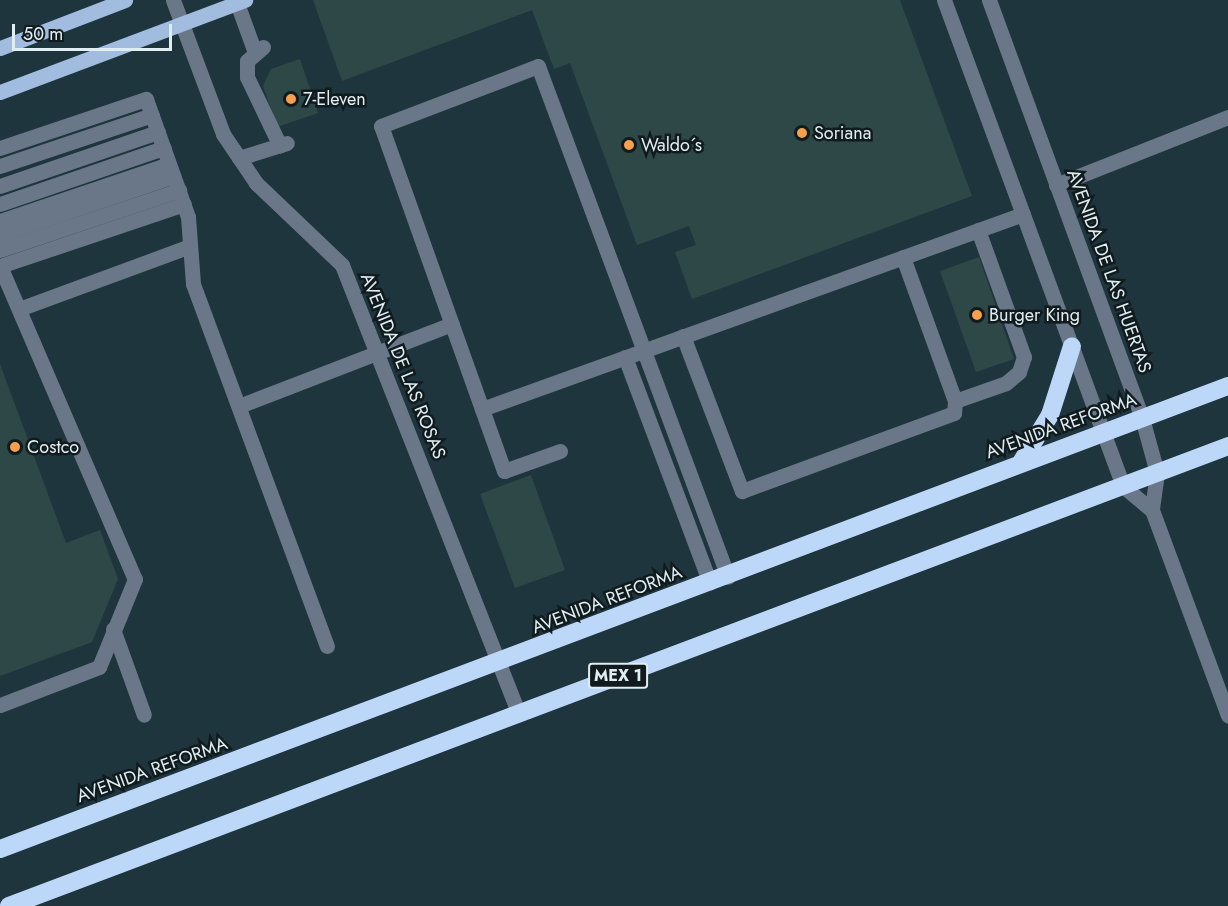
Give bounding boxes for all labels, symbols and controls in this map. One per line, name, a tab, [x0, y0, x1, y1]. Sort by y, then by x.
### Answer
scale bar	[15, 12, 176, 50]
text: 50 m	[23, 21, 63, 47]
place label: 7-Eleven	[303, 88, 366, 110]
marker: 7-Eleven	[284, 92, 298, 106]
place label: Soriana	[814, 122, 871, 144]
marker: Soriana	[795, 126, 809, 140]
place label: Waldo´s	[641, 134, 702, 156]
marker: Waldo´s	[622, 138, 636, 152]
street label: AVENIDA DE LAS HUERTAS	[1062, 166, 1156, 376]
street label: AVENIDA DE LAS ROSAS	[356, 270, 450, 462]
place label: Burger King	[989, 304, 1080, 326]
marker: Burger King	[970, 308, 984, 322]
street label: AVENIDA REFORMA	[983, 389, 1139, 463]
place label: Costco	[27, 436, 79, 458]
marker: Costco	[8, 440, 22, 454]
street label: AVENIDA REFORMA	[529, 561, 685, 639]
road number: MEX 1	[588, 663, 648, 689]
street label: AVENIDA REFORMA	[74, 733, 230, 807]

